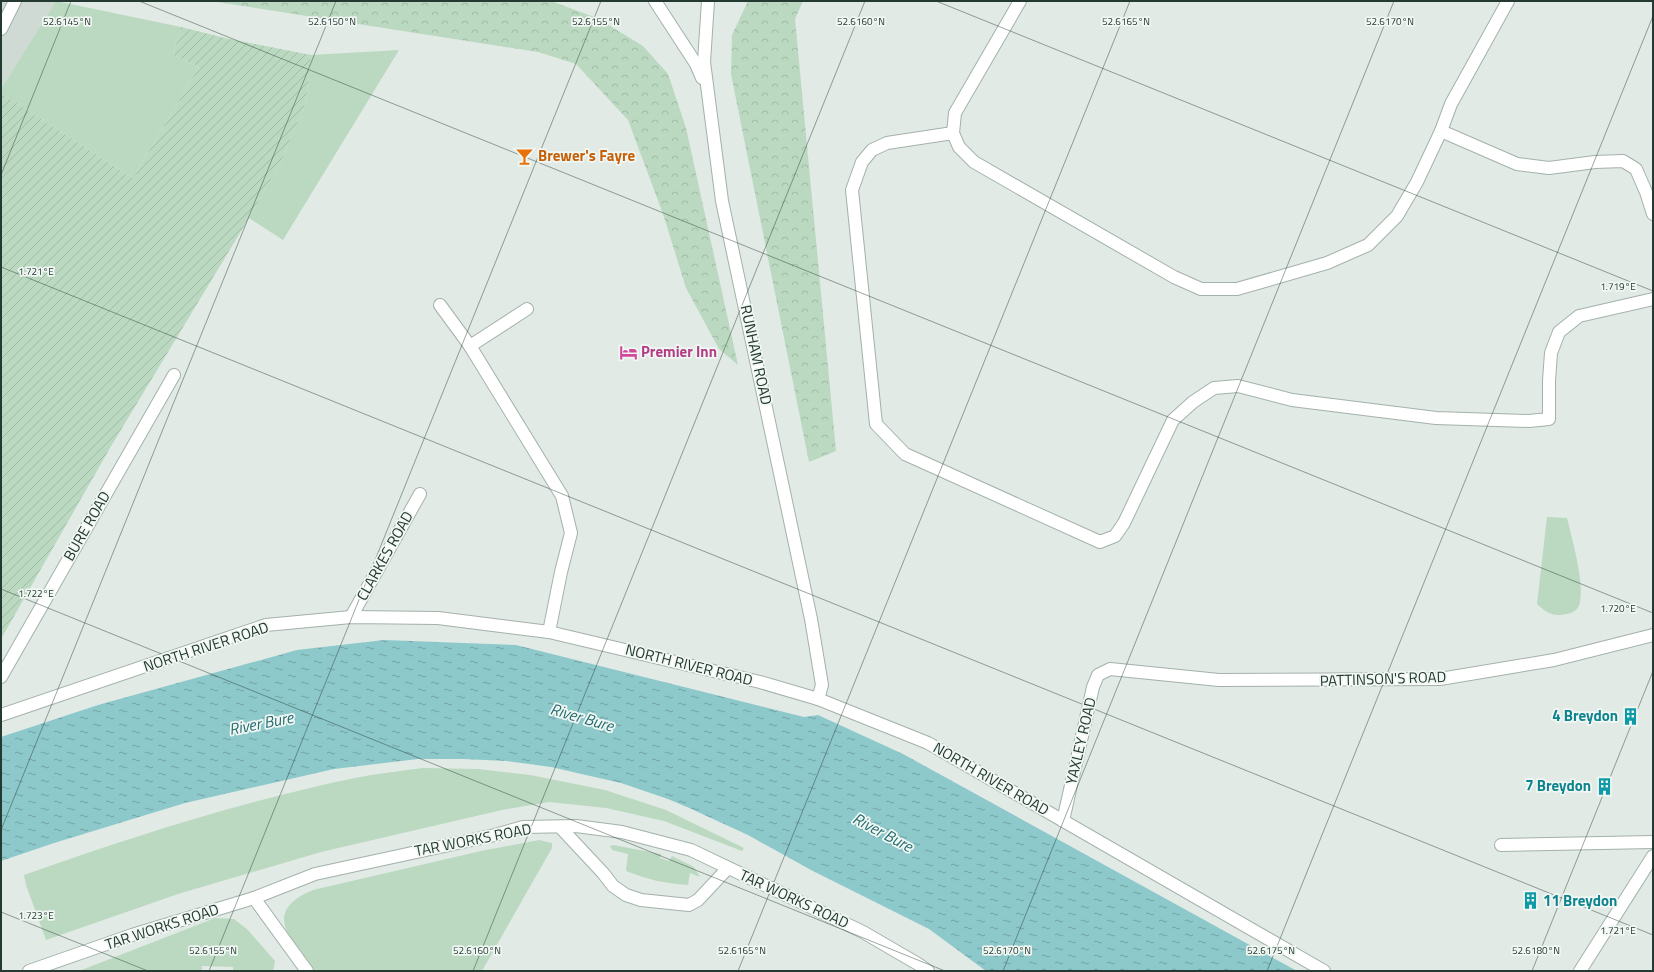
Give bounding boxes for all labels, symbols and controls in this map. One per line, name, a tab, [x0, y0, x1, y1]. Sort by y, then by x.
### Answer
text: 52.6145°N	[43, 14, 91, 29]
text: 52.6150°N	[308, 14, 356, 29]
text: 52.6155°N	[572, 14, 620, 29]
text: 52.6160°N	[837, 14, 885, 29]
text: 52.6165°N	[1102, 14, 1150, 29]
text: 52.6170°N	[1366, 14, 1414, 29]
place label: Brewer's Fayre	[538, 144, 635, 167]
bar icon: Brewer's Fayre	[515, 146, 535, 166]
text: 1.721°E	[18, 264, 54, 279]
text: 1.719°E	[1600, 279, 1636, 294]
street label: RUNHAM ROAD	[735, 303, 778, 407]
place label: Premier Inn	[641, 340, 717, 363]
hotel icon: Premier Inn	[618, 342, 638, 362]
street label: BURE ROAD	[57, 487, 116, 565]
street label: CLARKES ROAD	[350, 507, 419, 605]
text: 1.722°E	[18, 586, 54, 601]
text: 1.720°E	[1600, 601, 1636, 616]
street label: NORTH RIVER ROAD	[140, 615, 271, 678]
street label: NORTH RIVER ROAD	[623, 638, 755, 691]
street label: PATTINSON'S ROAD	[1319, 665, 1447, 692]
street label: YAXLEY ROAD	[1059, 695, 1102, 787]
water label: River Bure	[548, 697, 618, 738]
place label: 4 Breydon	[1552, 704, 1618, 727]
water label: River Bure	[227, 705, 297, 741]
building icon: 4 Breydon	[1621, 706, 1641, 726]
street label: NORTH RIVER ROAD	[929, 736, 1054, 821]
place label: 7 Breydon	[1525, 774, 1591, 797]
building icon: 7 Breydon	[1594, 776, 1614, 796]
water label: River Bure	[849, 806, 919, 859]
street label: TAR WORKS ROAD	[412, 817, 533, 862]
street label: TAR WORKS ROAD	[736, 863, 853, 934]
place label: 11 Breydon	[1543, 889, 1617, 912]
building icon: 11 Breydon	[1520, 891, 1540, 911]
street label: TAR WORKS ROAD	[102, 897, 222, 956]
text: 1.723°E	[18, 908, 54, 923]
text: 1.721°E	[1600, 923, 1636, 938]
text: 52.6155°N	[189, 943, 237, 958]
text: 52.6160°N	[453, 943, 501, 958]
text: 52.6165°N	[718, 943, 766, 958]
text: 52.6170°N	[983, 943, 1031, 958]
text: 52.6175°N	[1247, 943, 1295, 958]
text: 52.6180°N	[1512, 943, 1560, 958]

